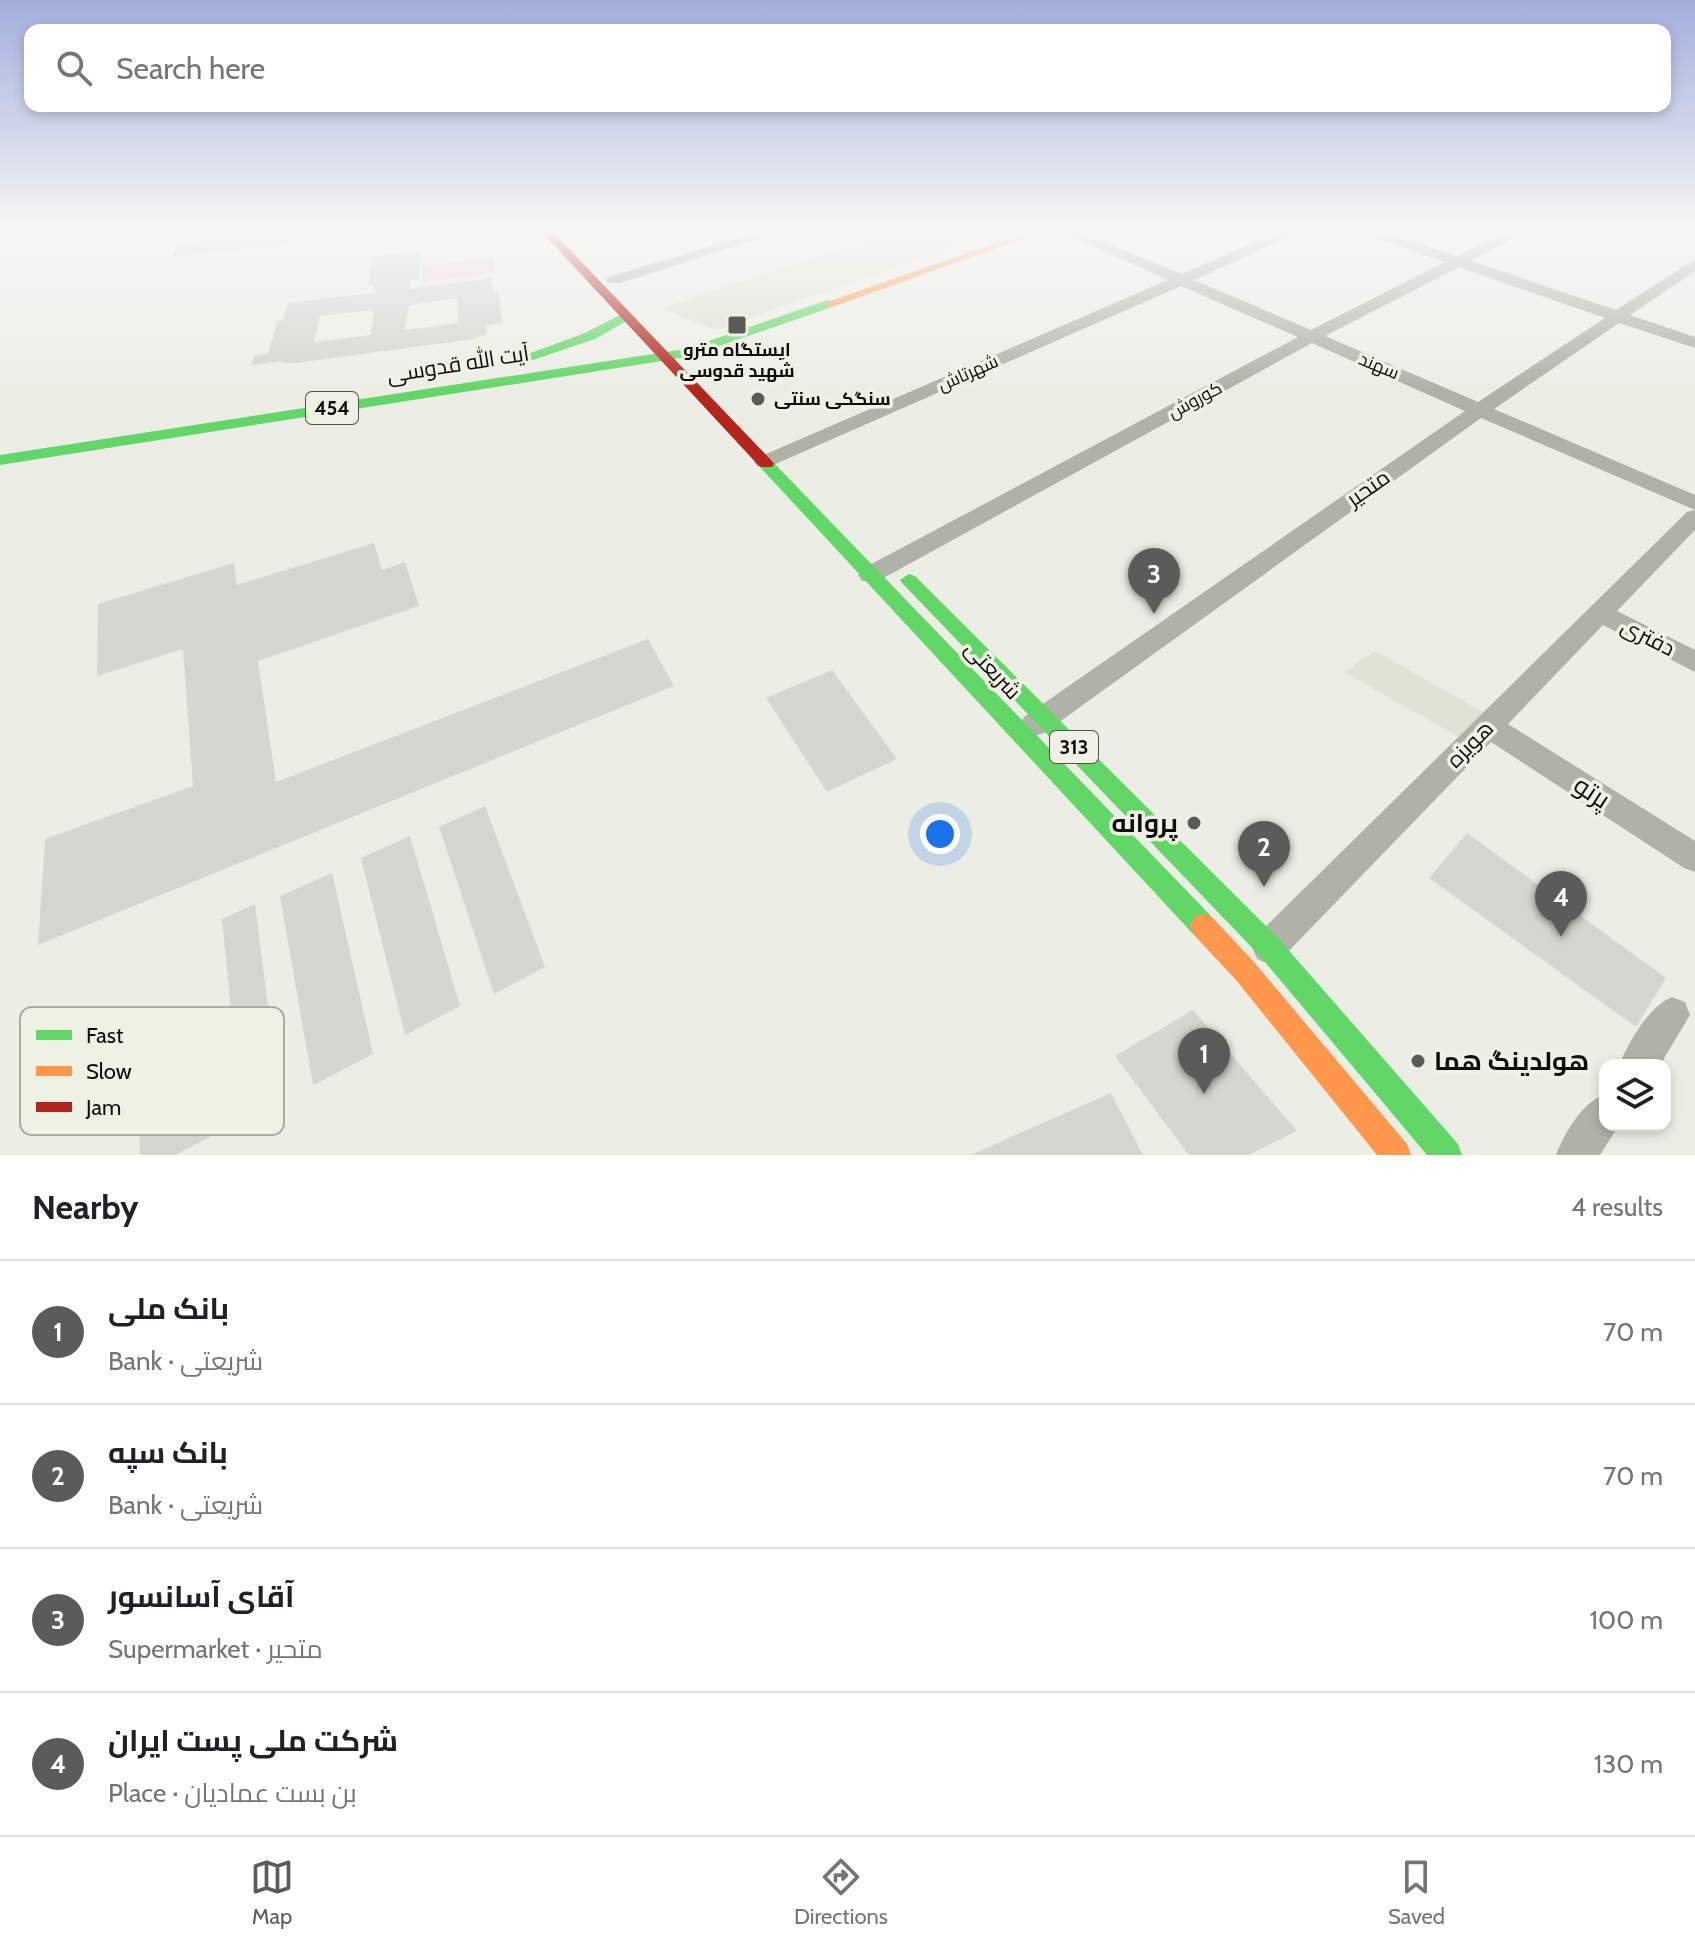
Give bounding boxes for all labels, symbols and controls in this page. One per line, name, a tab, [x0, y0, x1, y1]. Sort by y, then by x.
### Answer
search box	[24, 24, 1671, 112]
icon: search	[52, 46, 96, 90]
text: Search here	[116, 50, 265, 87]
marker: ایستگاه مترو شهید قدوسی	[726, 314, 748, 336]
street label: آیت الله قدوسی	[385, 338, 531, 389]
place label: ایستگاه مترو شهید قدوسی	[679, 339, 795, 382]
street label: سهند	[1356, 348, 1402, 384]
street label: شهرتاش	[934, 350, 1002, 396]
street label: کوروش	[1164, 377, 1226, 423]
place label: سنگکی سنتی	[774, 388, 891, 410]
marker: سنگکی سنتی	[749, 390, 767, 408]
road number: 454	[306, 392, 358, 424]
street label: متحیر	[1339, 463, 1395, 514]
pin: 3	[1128, 548, 1180, 614]
street label: دفتری	[1617, 612, 1679, 662]
street label: شریعتی	[959, 635, 1027, 705]
street label: هویزه	[1441, 715, 1499, 773]
road number: 313	[1050, 731, 1098, 763]
street label: پرتو	[1567, 769, 1616, 816]
place label: پروانه	[1112, 807, 1178, 841]
your location	[920, 814, 960, 854]
marker: پروانه	[1185, 814, 1203, 832]
pin: 2	[1238, 821, 1290, 887]
pin: 4	[1535, 871, 1587, 937]
legend	[20, 1007, 284, 1135]
text: Fast	[86, 1022, 124, 1049]
pin: 1	[1178, 1028, 1230, 1094]
place label: هولدینگ هما	[1434, 1045, 1589, 1077]
marker: هولدینگ هما	[1409, 1052, 1427, 1070]
text: Slow	[86, 1058, 132, 1085]
map controls	[1599, 1059, 1671, 1131]
button: layers	[1599, 1059, 1671, 1131]
text: Jam	[85, 1094, 121, 1121]
text: Nearby	[32, 1186, 139, 1228]
text: 4 results	[1571, 1191, 1663, 1223]
text: بانک ملی	[108, 1290, 229, 1327]
text: 1	[53, 1316, 63, 1348]
text: 70 m	[1603, 1316, 1663, 1348]
text: Bank · شریعتی	[108, 1345, 263, 1377]
text: بانک سپه	[108, 1434, 228, 1471]
text: 2	[51, 1460, 65, 1492]
text: 70 m	[1603, 1460, 1663, 1492]
text: Bank · شریعتی	[108, 1489, 263, 1521]
text: آقای آسانسور	[108, 1578, 294, 1615]
text: 3	[51, 1604, 65, 1636]
text: 100 m	[1590, 1604, 1663, 1636]
text: Supermarket · متحیر	[108, 1633, 323, 1665]
text: شرکت ملی پست ایران	[108, 1722, 398, 1759]
text: 4	[50, 1748, 66, 1780]
text: 130 m	[1594, 1748, 1663, 1780]
text: Place · بن بست عمادیان	[108, 1777, 357, 1809]
tab: Map	[250, 1855, 294, 1930]
tab: Directions	[794, 1855, 888, 1930]
tab: Saved	[1388, 1855, 1445, 1930]

